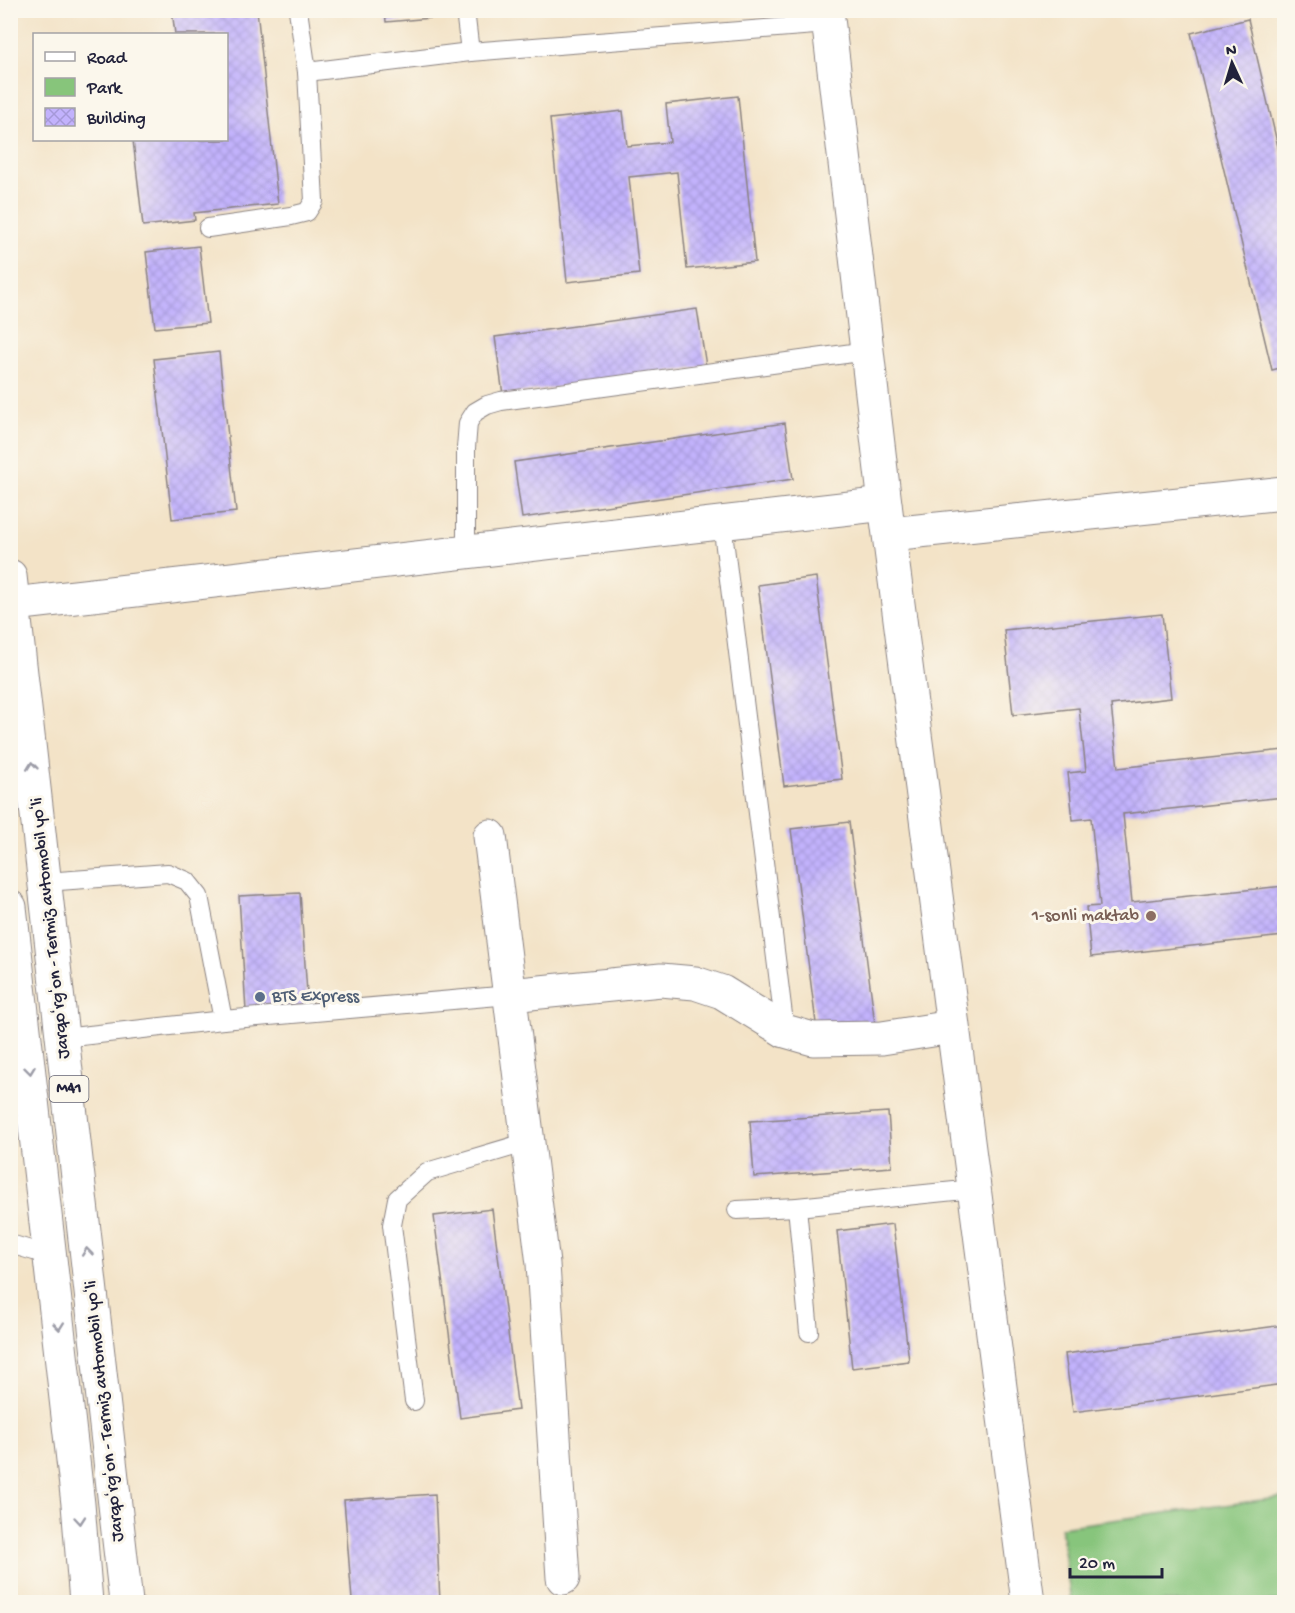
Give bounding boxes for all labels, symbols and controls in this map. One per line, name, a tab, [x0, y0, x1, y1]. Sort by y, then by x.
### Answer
legend	[33, 33, 228, 141]
north arrow	[1202, 33, 1262, 93]
text: N	[1225, 42, 1238, 61]
text: Road	[87, 49, 128, 70]
text: Park	[86, 79, 123, 100]
text: Building	[86, 109, 146, 130]
one-way arrow	[26, 762, 39, 771]
street label: Jarqoʻrgʻon - Termiz avtomobil yoʻli	[27, 796, 75, 1060]
place label: 1-sonli maktab	[1031, 906, 1139, 927]
marker: 1-sonli maktab	[1144, 909, 1158, 923]
place label: BTS Express	[271, 987, 361, 1008]
marker: BTS Express	[253, 990, 267, 1004]
one-way arrow	[23, 1065, 36, 1074]
road number: M41	[50, 1076, 88, 1102]
one-way arrow	[82, 1248, 94, 1257]
street label: Jarqoʻrgʻon - Termiz avtomobil yoʻli	[81, 1279, 129, 1543]
one-way arrow	[52, 1321, 64, 1331]
one-way arrow	[73, 1515, 86, 1524]
scale bar	[1070, 1541, 1162, 1579]
text: 20 m	[1079, 1554, 1115, 1575]

